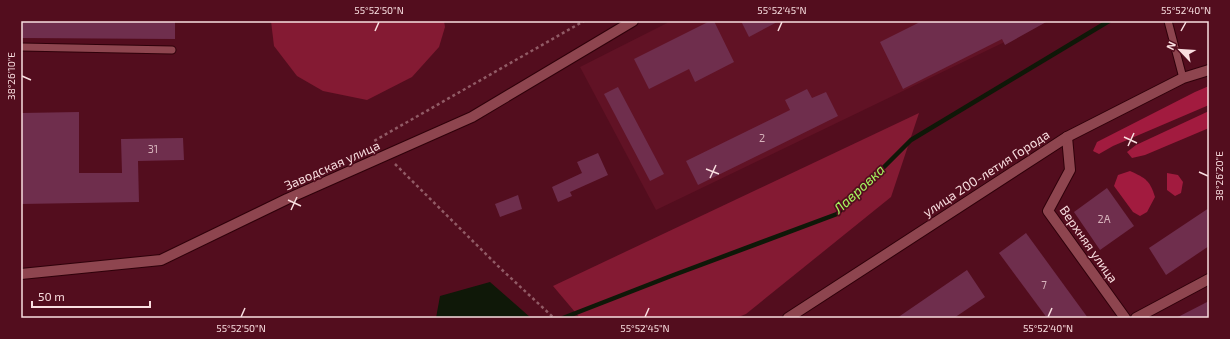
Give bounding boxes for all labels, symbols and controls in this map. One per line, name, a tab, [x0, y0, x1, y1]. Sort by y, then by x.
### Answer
text: 55°52'50"N	[354, 4, 404, 16]
text: 55°52'45"N	[757, 4, 807, 16]
text: 55°52'40"N	[1161, 4, 1211, 16]
north arrow	[1160, 30, 1200, 70]
text: N	[1163, 39, 1178, 52]
text: 38°26'10"E	[5, 52, 17, 100]
street label: улица 200-летия Города	[920, 126, 1052, 220]
house number: 2	[759, 131, 765, 144]
street label: Заводская улица	[282, 137, 382, 193]
house number: 31	[148, 142, 158, 155]
text: 38°26'20"E	[1213, 151, 1225, 201]
water label: Лавровка	[829, 161, 888, 217]
street label: Верхняя улица	[1057, 202, 1121, 286]
house number: 2А	[1097, 212, 1111, 225]
house number: 7	[1041, 278, 1047, 291]
scale bar	[32, 283, 150, 309]
text: 50 m	[38, 289, 65, 303]
text: 55°52'50"N	[216, 322, 266, 334]
text: 55°52'45"N	[620, 322, 670, 334]
text: 55°52'40"N	[1023, 322, 1073, 334]

